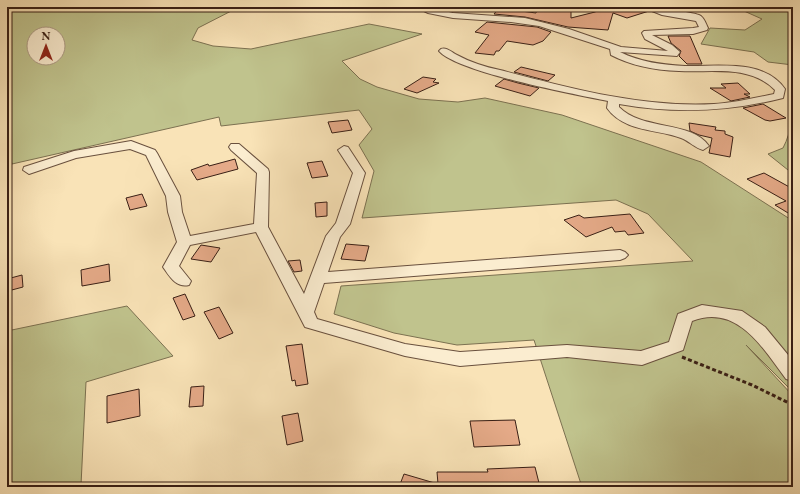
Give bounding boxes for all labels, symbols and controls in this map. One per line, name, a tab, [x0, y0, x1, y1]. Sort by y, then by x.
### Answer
north arrow	[26, 26, 66, 66]
text: N	[42, 29, 51, 43]

